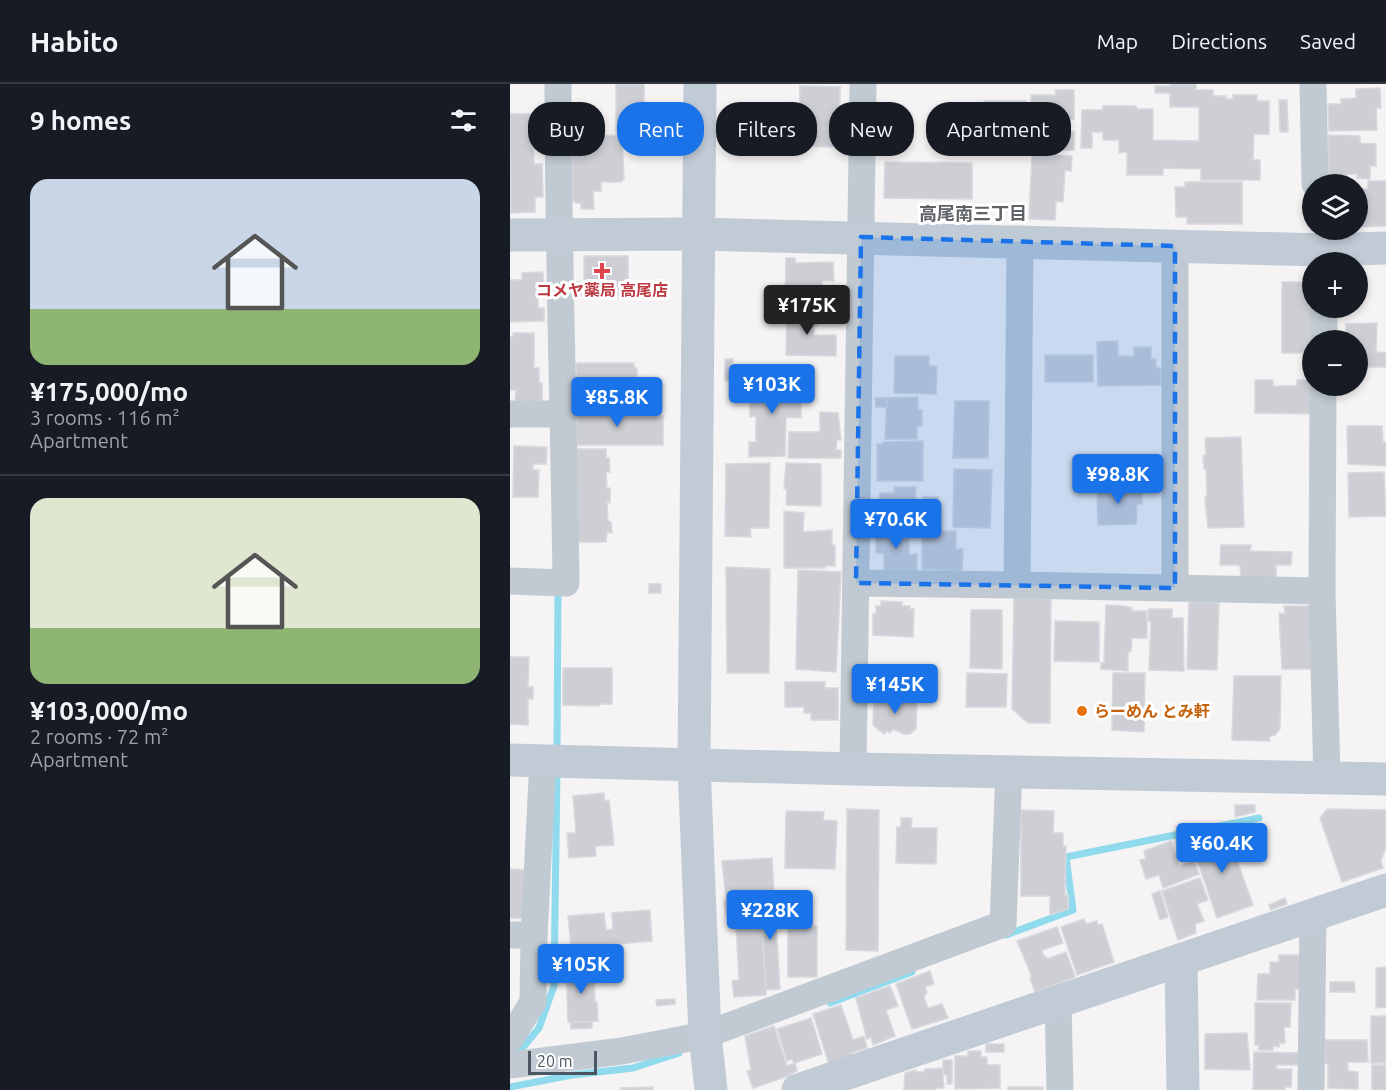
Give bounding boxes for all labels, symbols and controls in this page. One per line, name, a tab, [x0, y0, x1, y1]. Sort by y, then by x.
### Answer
text: Habito	[30, 26, 119, 57]
text: Map	[1097, 29, 1138, 53]
text: Directions	[1171, 29, 1267, 53]
text: Saved	[1300, 29, 1356, 53]
chip: Buy	[528, 102, 605, 156]
chip: Rent	[617, 102, 704, 156]
chip: Filters	[716, 102, 817, 156]
chip: New	[829, 102, 914, 156]
chip: Apartment	[926, 102, 1071, 156]
icon: filters	[447, 104, 480, 137]
text: 9 homes	[30, 106, 131, 135]
map controls	[1302, 174, 1368, 396]
button: layers	[1302, 174, 1368, 240]
district label: 高尾南三丁目	[919, 203, 1027, 223]
icon: home	[201, 218, 309, 326]
button: +	[1302, 252, 1368, 318]
marker: コメヤ薬局 高尾店	[595, 264, 609, 278]
place label: コメヤ薬局 高尾店	[536, 281, 668, 299]
pin: ¥175K	[765, 285, 849, 336]
text: ¥175K	[778, 293, 836, 316]
button: −	[1302, 330, 1368, 396]
pin: ¥103K	[730, 364, 814, 415]
text: ¥103K	[743, 372, 801, 395]
text: ¥175,000/mo	[30, 377, 188, 406]
pin: ¥85.8K	[568, 377, 666, 428]
text: ¥85.8K	[585, 385, 649, 408]
text: 3 rooms · 116 m²	[30, 406, 180, 429]
text: Apartment	[30, 429, 128, 452]
pin: ¥98.8K	[1069, 454, 1167, 505]
text: ¥98.8K	[1086, 462, 1150, 485]
pin: ¥70.6K	[847, 499, 945, 550]
text: ¥70.6K	[864, 507, 928, 530]
icon: home	[201, 537, 309, 645]
pin: ¥145K	[853, 664, 937, 715]
text: ¥145K	[866, 672, 924, 695]
text: ¥103,000/mo	[30, 696, 188, 725]
place label: らーめん とみ軒	[1094, 702, 1210, 720]
marker: らーめん とみ軒	[1075, 704, 1089, 718]
text: 2 rooms · 72 m²	[30, 725, 168, 748]
text: Apartment	[30, 748, 128, 771]
pin: ¥60.4K	[1173, 823, 1271, 874]
text: ¥60.4K	[1190, 831, 1254, 854]
pin: ¥228K	[728, 890, 812, 941]
text: ¥228K	[741, 898, 799, 921]
pin: ¥105K	[539, 944, 623, 995]
text: ¥105K	[552, 952, 610, 975]
scale bar	[528, 1048, 597, 1076]
text: 20 m	[537, 1052, 573, 1070]

